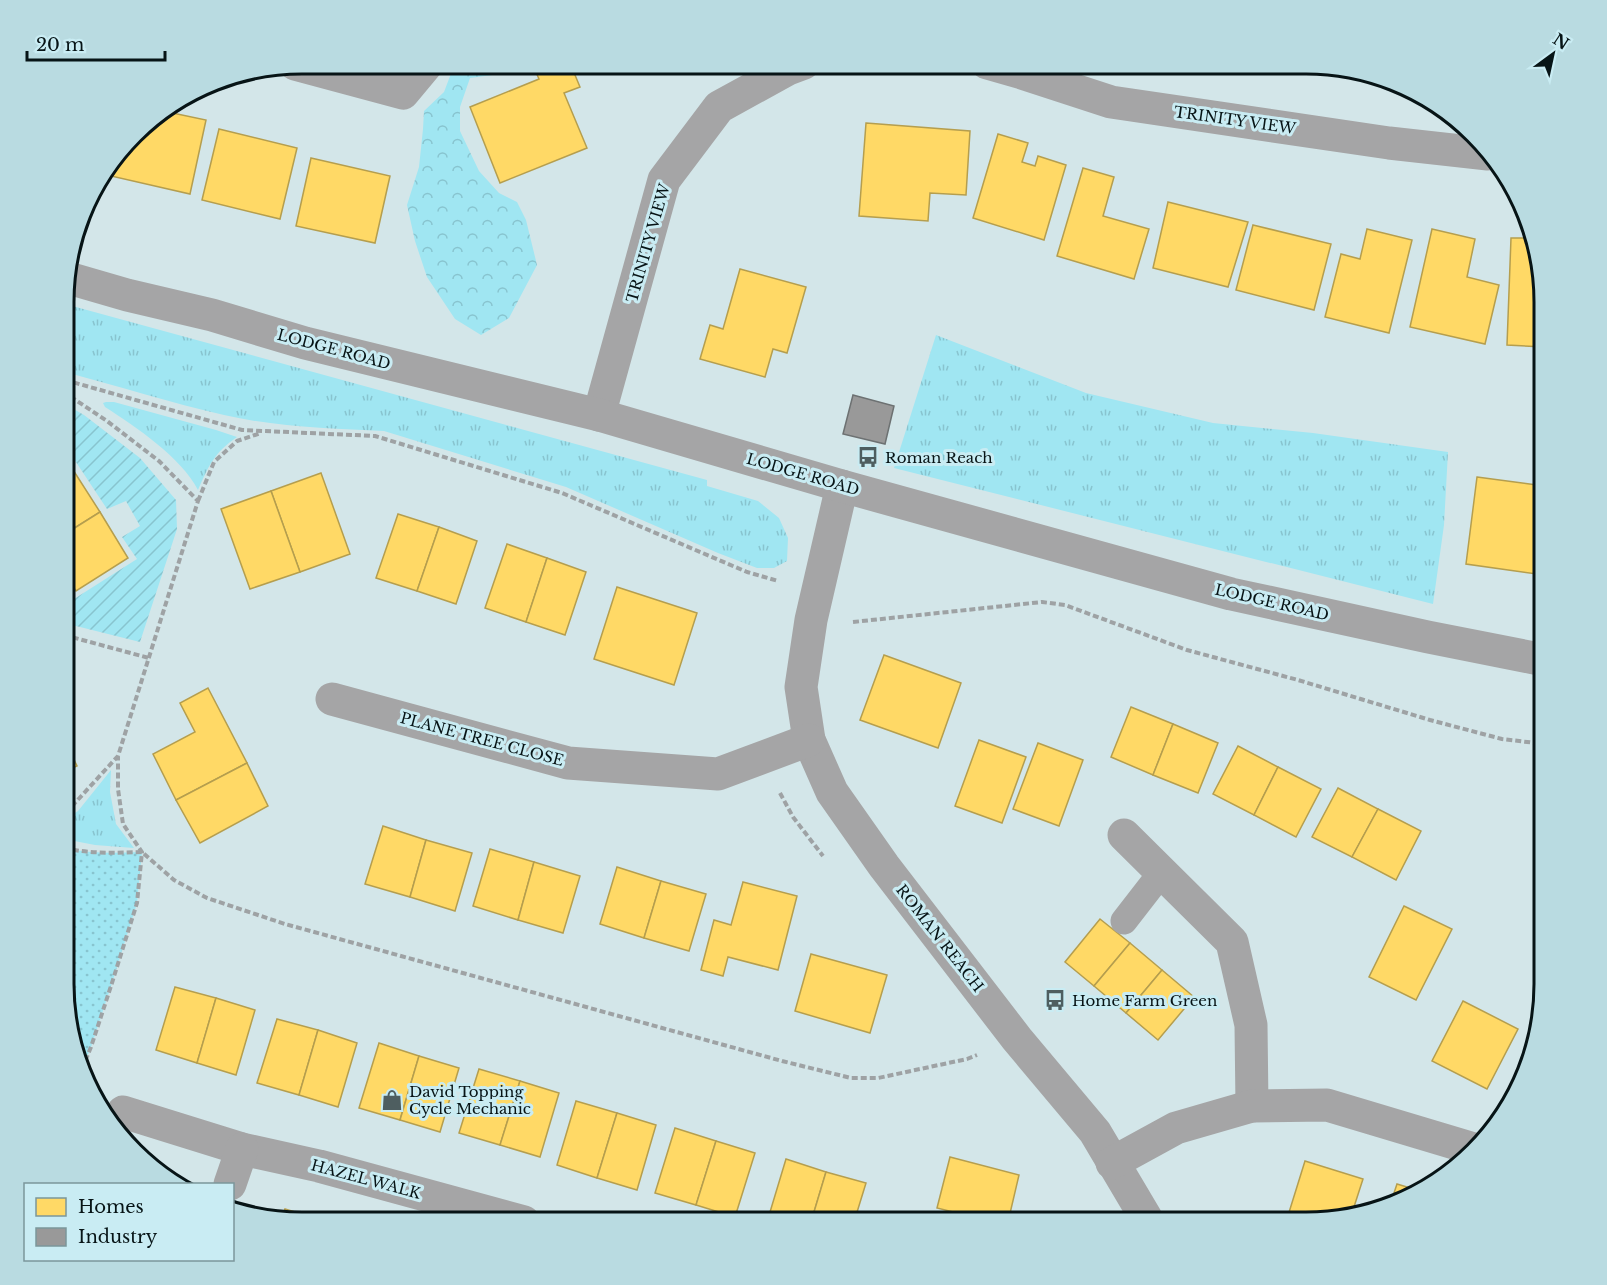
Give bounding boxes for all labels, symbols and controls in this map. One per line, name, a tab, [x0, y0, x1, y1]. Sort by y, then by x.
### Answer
scale bar	[27, 24, 165, 62]
north arrow	[1523, 24, 1583, 84]
text: N	[1549, 29, 1573, 54]
text: 20 m	[36, 34, 84, 56]
street label: TRINITY VIEW	[1173, 102, 1297, 138]
street label: TRINITY VIEW	[622, 181, 674, 305]
street label: LODGE ROAD	[275, 325, 393, 373]
bus stop icon: Roman Reach	[856, 445, 880, 469]
place label: Roman Reach	[885, 448, 993, 467]
street label: LODGE ROAD	[744, 449, 862, 499]
street label: LODGE ROAD	[1213, 580, 1331, 624]
street label: PLANE TREE CLOSE	[398, 708, 566, 770]
street label: ROMAN REACH	[892, 880, 988, 996]
bus stop icon: Home Farm Green	[1043, 988, 1067, 1012]
place label: Home Farm Green	[1072, 991, 1217, 1010]
place label: David Topping Cycle Mechanic	[409, 1082, 531, 1118]
shop icon: David Topping Cycle Mechanic	[380, 1088, 404, 1112]
street label: HAZEL WALK	[309, 1155, 423, 1203]
legend	[24, 1183, 234, 1261]
text: Homes	[78, 1196, 144, 1218]
text: Industry	[78, 1226, 158, 1248]

